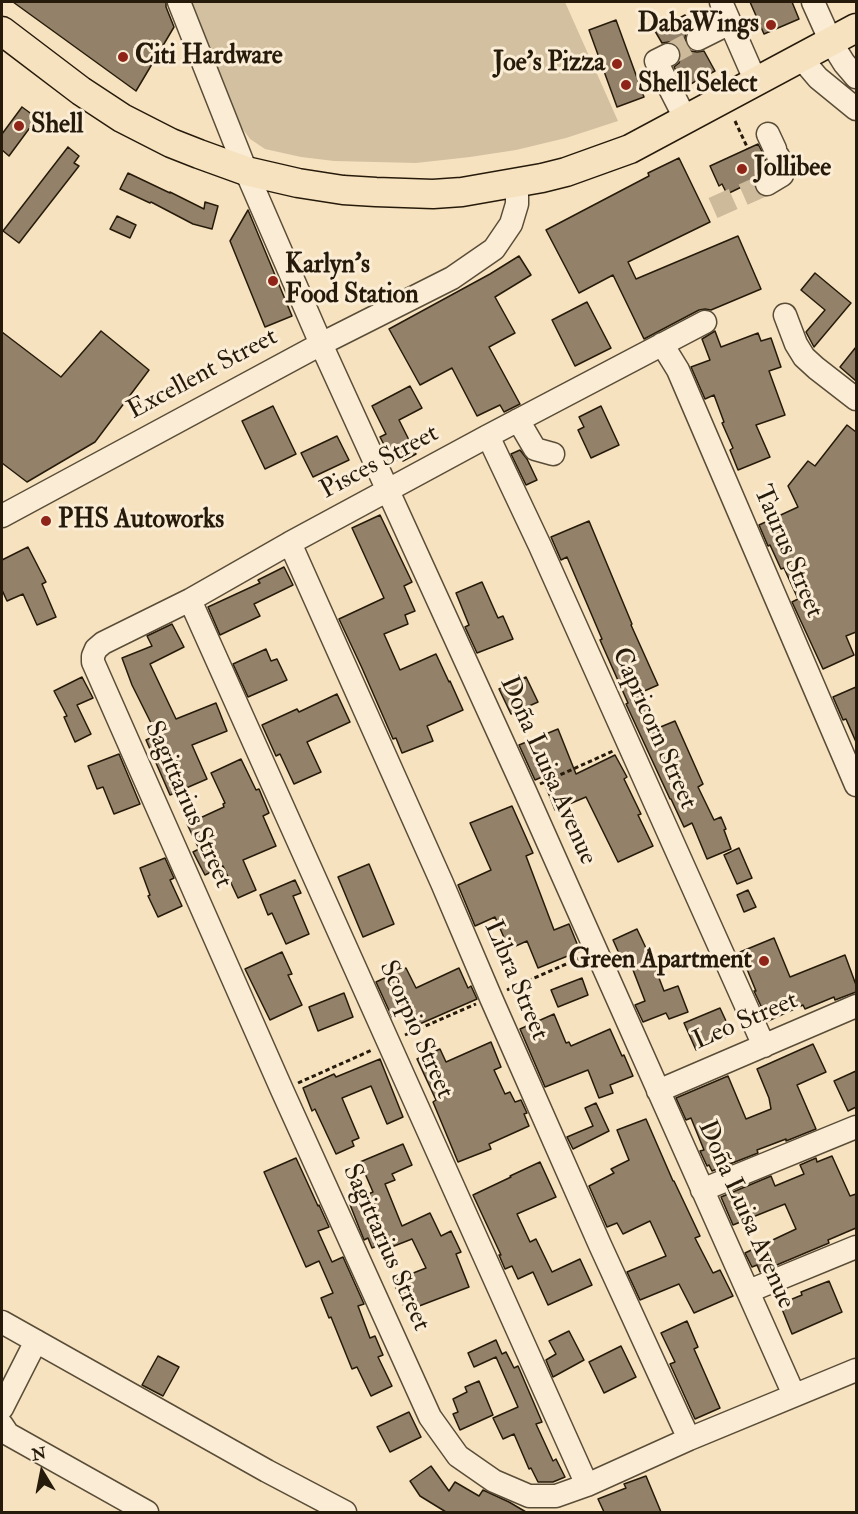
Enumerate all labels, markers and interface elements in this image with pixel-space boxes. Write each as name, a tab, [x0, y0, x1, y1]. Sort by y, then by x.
place label: DabaWings	[638, 9, 759, 41]
marker: DabaWings	[764, 18, 778, 32]
place label: Citi Hardware	[135, 41, 283, 73]
place label: Joe's Pizza	[493, 48, 605, 80]
marker: Citi Hardware	[116, 50, 130, 64]
marker: Joe's Pizza	[610, 57, 624, 71]
place label: Shell Select	[638, 69, 757, 101]
marker: Shell Select	[619, 78, 633, 92]
place label: Shell	[31, 110, 83, 142]
marker: Shell	[12, 119, 26, 133]
place label: Jollibee	[754, 153, 831, 185]
marker: Jollibee	[735, 162, 749, 176]
place label: Karlyn's Food Station	[285, 250, 419, 312]
marker: Karlyn's Food Station	[266, 274, 280, 288]
street label: Excellent Street	[123, 322, 283, 428]
street label: Pisces Street	[316, 419, 444, 507]
street label: Taurus Street	[745, 481, 829, 623]
place label: PHS Autoworks	[58, 505, 224, 537]
marker: PHS Autoworks	[39, 514, 53, 528]
street label: Capricorn Street	[604, 644, 702, 814]
street label: Doña Luisa Avenue	[492, 672, 602, 870]
street label: Sagittarius Street	[136, 717, 238, 893]
street label: Libra Street	[476, 917, 554, 1045]
place label: Green Apartment	[569, 945, 752, 977]
marker: Green Apartment	[757, 954, 771, 968]
street label: Scorpio Street	[371, 956, 459, 1104]
street label: Leo Street	[689, 986, 803, 1058]
street label: Doña Luisa Avenue	[690, 1116, 800, 1314]
street label: Sagittarius Street	[334, 1160, 436, 1336]
north arrow	[12, 1442, 72, 1502]
text: N	[30, 1443, 48, 1465]

